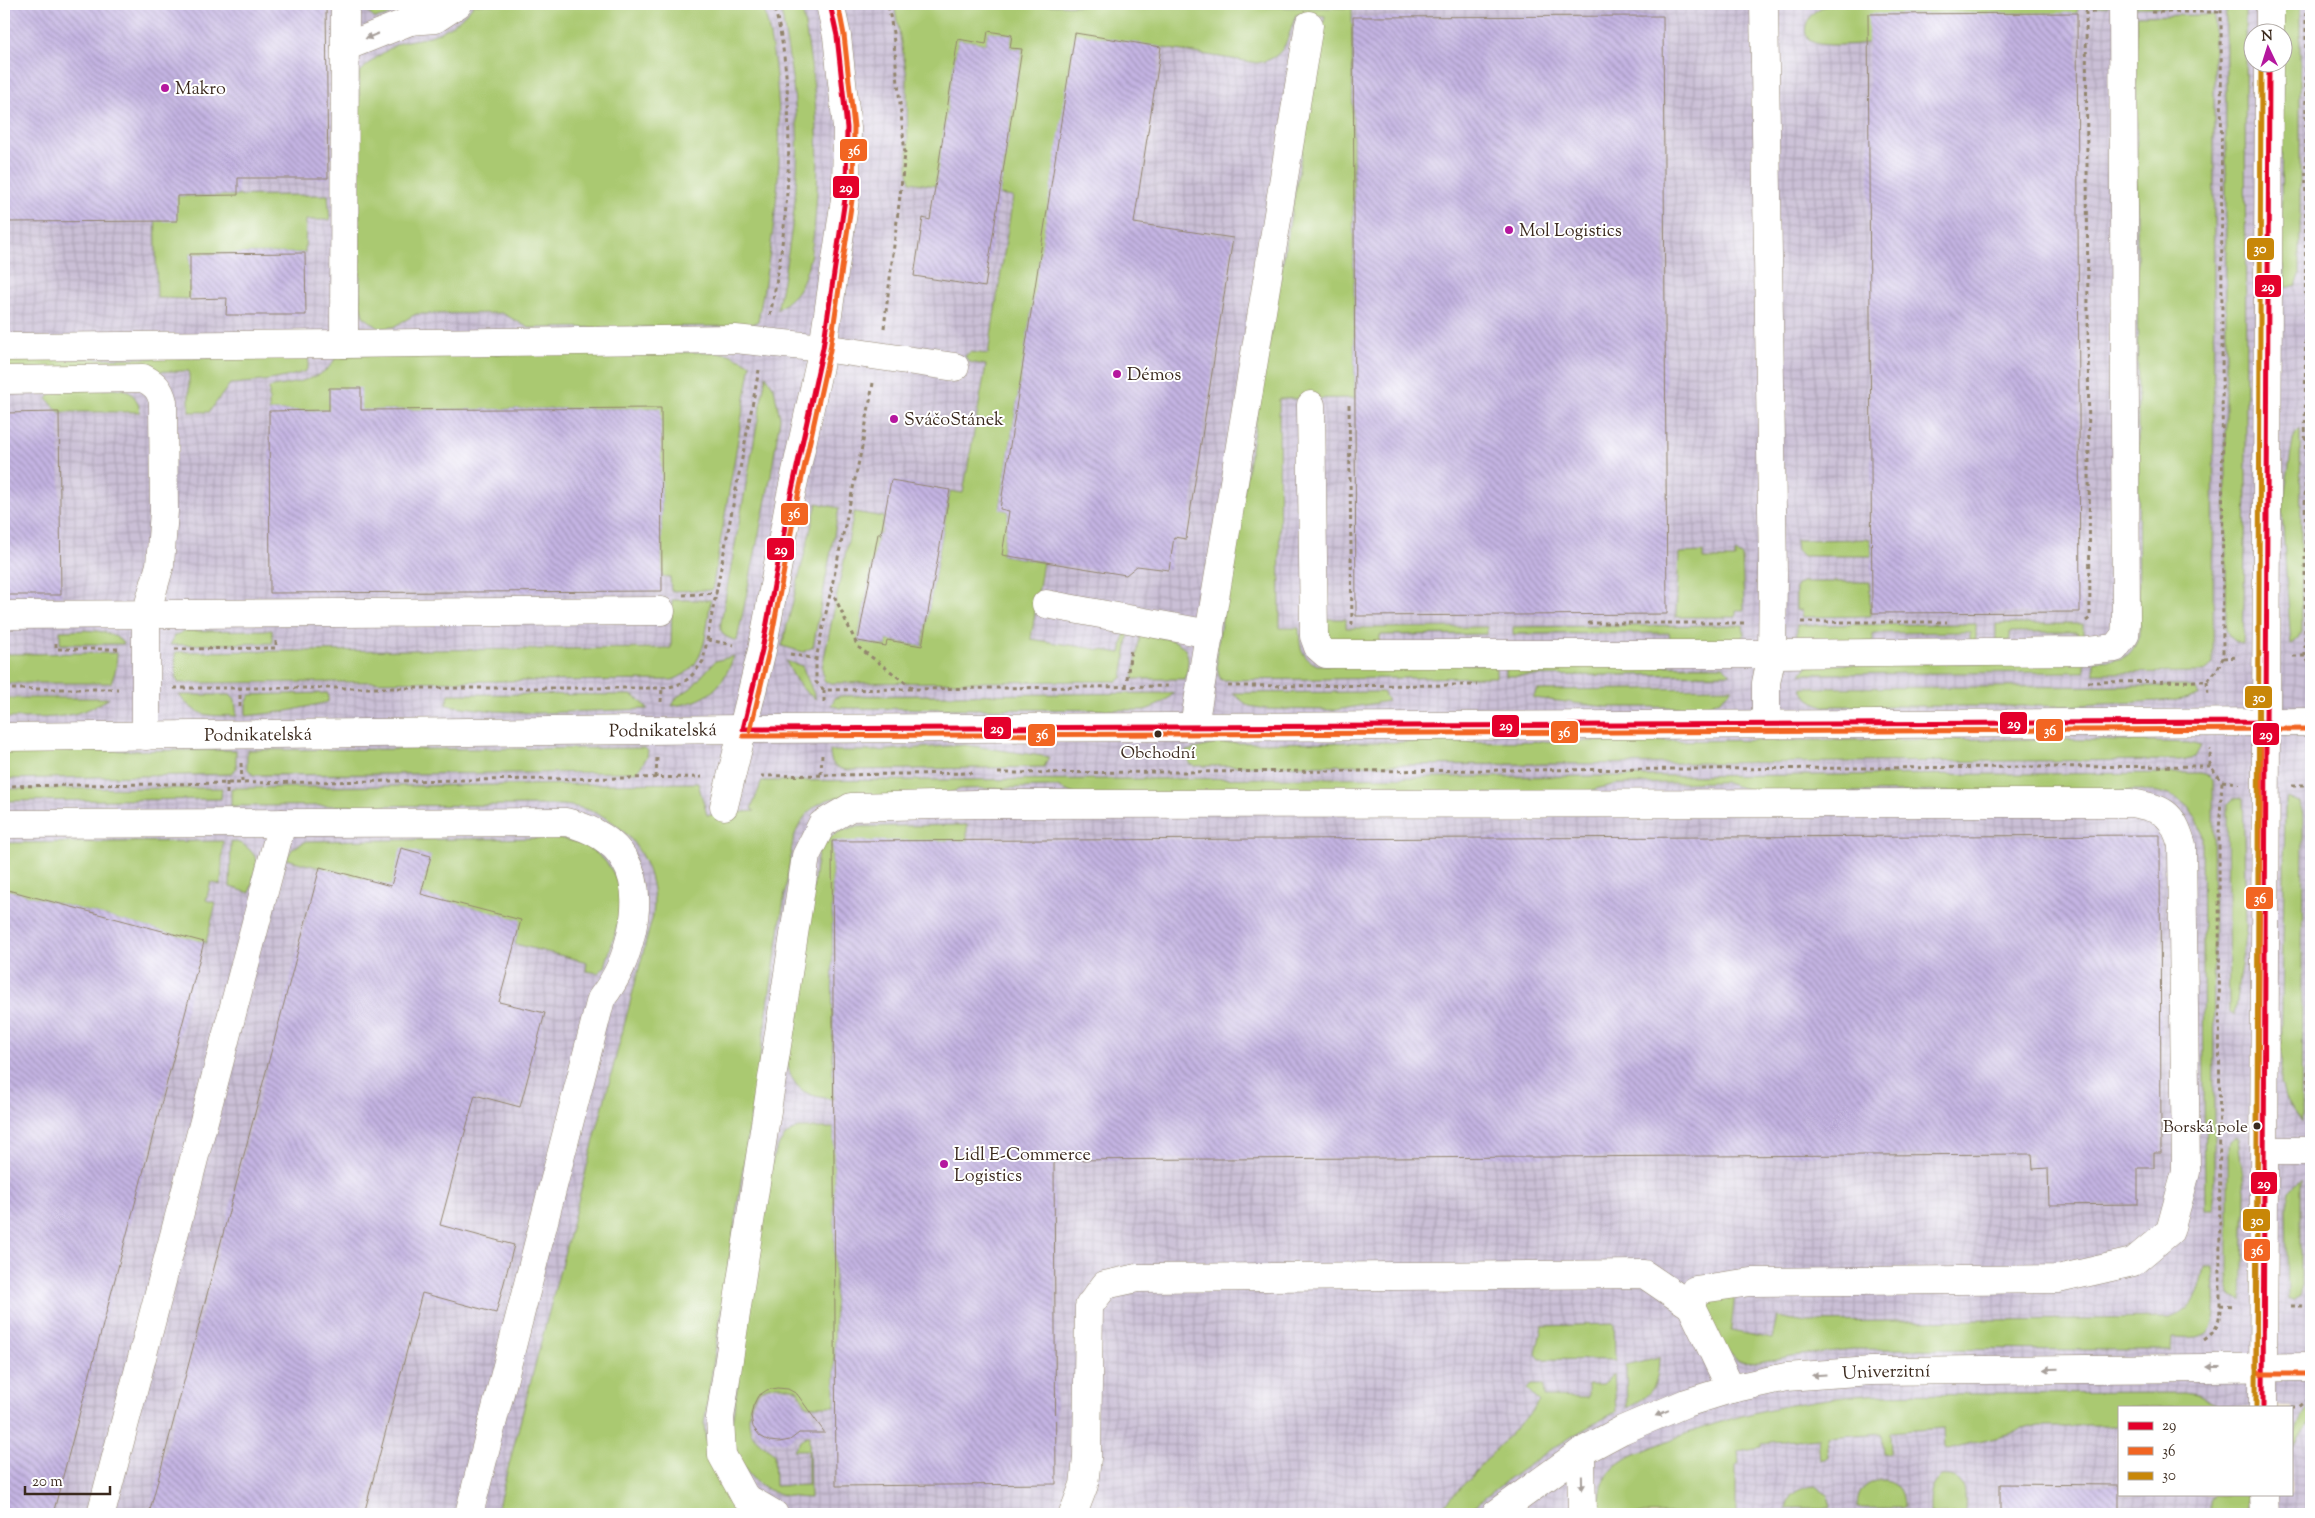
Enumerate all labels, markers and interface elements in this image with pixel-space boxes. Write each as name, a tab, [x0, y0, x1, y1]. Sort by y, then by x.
north arrow	[2242, 22, 2292, 72]
text: N	[2261, 27, 2274, 47]
one-way arrow	[365, 33, 380, 41]
place label: Makro	[175, 77, 226, 103]
marker: Makro	[159, 82, 171, 94]
line badge: 36	[839, 138, 868, 162]
text: 36	[848, 142, 860, 162]
line badge: 29	[832, 175, 860, 199]
text: 29	[839, 179, 853, 199]
place label: Mol Logistics	[1519, 219, 1622, 245]
marker: Mol Logistics	[1503, 224, 1515, 236]
line badge: 30	[2246, 237, 2275, 261]
text: 30	[2254, 240, 2267, 260]
line badge: 29	[2254, 274, 2282, 298]
text: 29	[2261, 278, 2275, 298]
place label: Démos	[1127, 363, 1181, 389]
marker: Démos	[1111, 368, 1123, 380]
place label: SváčoStánek	[904, 408, 1004, 434]
marker: SváčoStánek	[888, 413, 900, 425]
line badge: 36	[780, 502, 809, 526]
text: 36	[788, 505, 800, 525]
line badge: 29	[766, 537, 795, 561]
text: 29	[774, 541, 788, 561]
line badge: 30	[2244, 685, 2273, 709]
text: 30	[2253, 689, 2266, 709]
line badge: 29	[1999, 711, 2028, 735]
line badge: 29	[1491, 714, 1520, 738]
text: 29	[2007, 715, 2021, 735]
line badge: 29	[983, 716, 1012, 740]
text: 29	[1499, 717, 1513, 737]
street label: Podnikatelská	[609, 718, 717, 745]
line badge: 36	[2035, 718, 2064, 742]
text: 29	[990, 720, 1004, 740]
line badge: 36	[1550, 720, 1579, 744]
text: 36	[2044, 722, 2056, 742]
line badge: 29	[2252, 722, 2280, 746]
street label: Podnikatelská	[204, 723, 312, 750]
line badge: 36	[1027, 723, 1056, 747]
text: 36	[1558, 724, 1570, 744]
text: 36	[1036, 726, 1048, 746]
text: 29	[2259, 726, 2273, 746]
marker: Obchodní	[1153, 729, 1163, 739]
place label: Obchodní	[1121, 742, 1196, 766]
line badge: 36	[2245, 886, 2274, 910]
text: 36	[2254, 890, 2266, 910]
place label: Borská pole	[2163, 1116, 2248, 1140]
marker: Borská pole	[2252, 1121, 2262, 1131]
place label: Lidl E-Commerce Logistics	[954, 1143, 1091, 1190]
marker: Lidl E-Commerce Logistics	[938, 1158, 950, 1170]
line badge: 29	[2250, 1171, 2278, 1195]
text: 29	[2257, 1175, 2271, 1195]
line badge: 30	[2242, 1208, 2271, 1232]
text: 30	[2251, 1212, 2264, 1232]
line badge: 36	[2243, 1238, 2271, 1262]
text: 36	[2251, 1242, 2263, 1262]
street label: Univerzitní	[1841, 1359, 1930, 1388]
one-way arrow	[2206, 1364, 2222, 1372]
one-way arrow	[2043, 1365, 2059, 1373]
one-way arrow	[1811, 1371, 1827, 1379]
legend	[2118, 1406, 2292, 1496]
one-way arrow	[1655, 1410, 1669, 1418]
text: 29	[2162, 1416, 2176, 1437]
text: 36	[2162, 1442, 2175, 1463]
scale bar	[25, 1463, 110, 1495]
text: 30	[2162, 1466, 2176, 1487]
text: 20 m	[32, 1472, 63, 1493]
one-way arrow	[1578, 1476, 1586, 1492]

